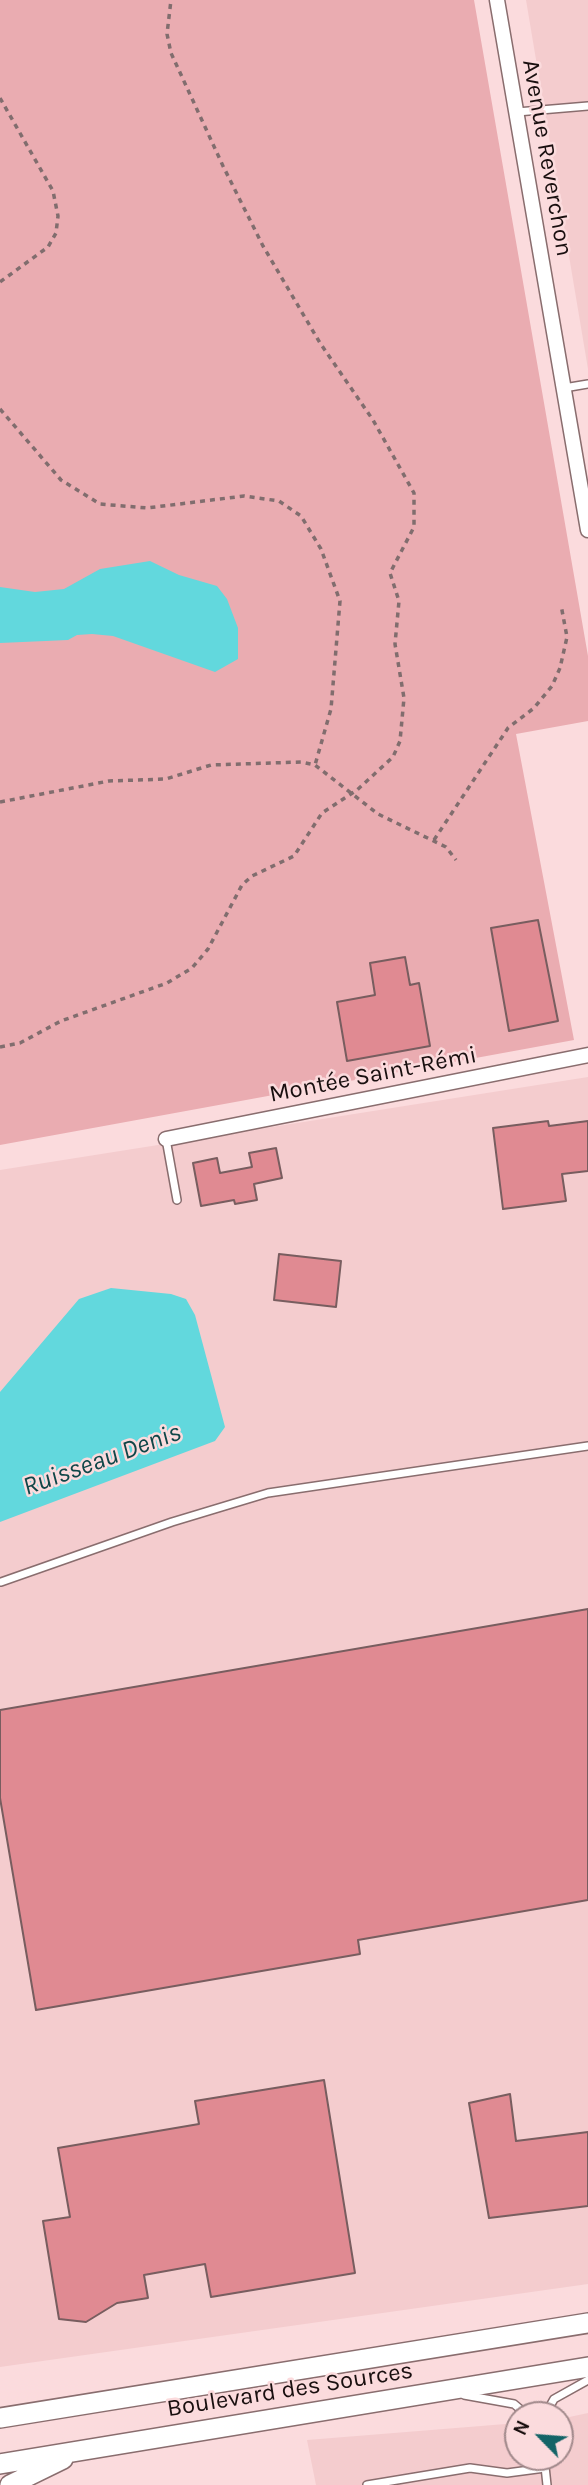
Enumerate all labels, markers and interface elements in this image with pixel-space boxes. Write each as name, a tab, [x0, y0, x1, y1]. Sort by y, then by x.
street label: Avenue Reverchon	[516, 57, 578, 259]
street label: Montée Saint-Rémi	[267, 1041, 479, 1109]
water label: Ruisseau Denis	[19, 1417, 185, 1503]
street label: Boulevard des Sources	[165, 2356, 415, 2424]
north arrow	[504, 2401, 574, 2471]
text: N	[509, 2417, 535, 2439]

